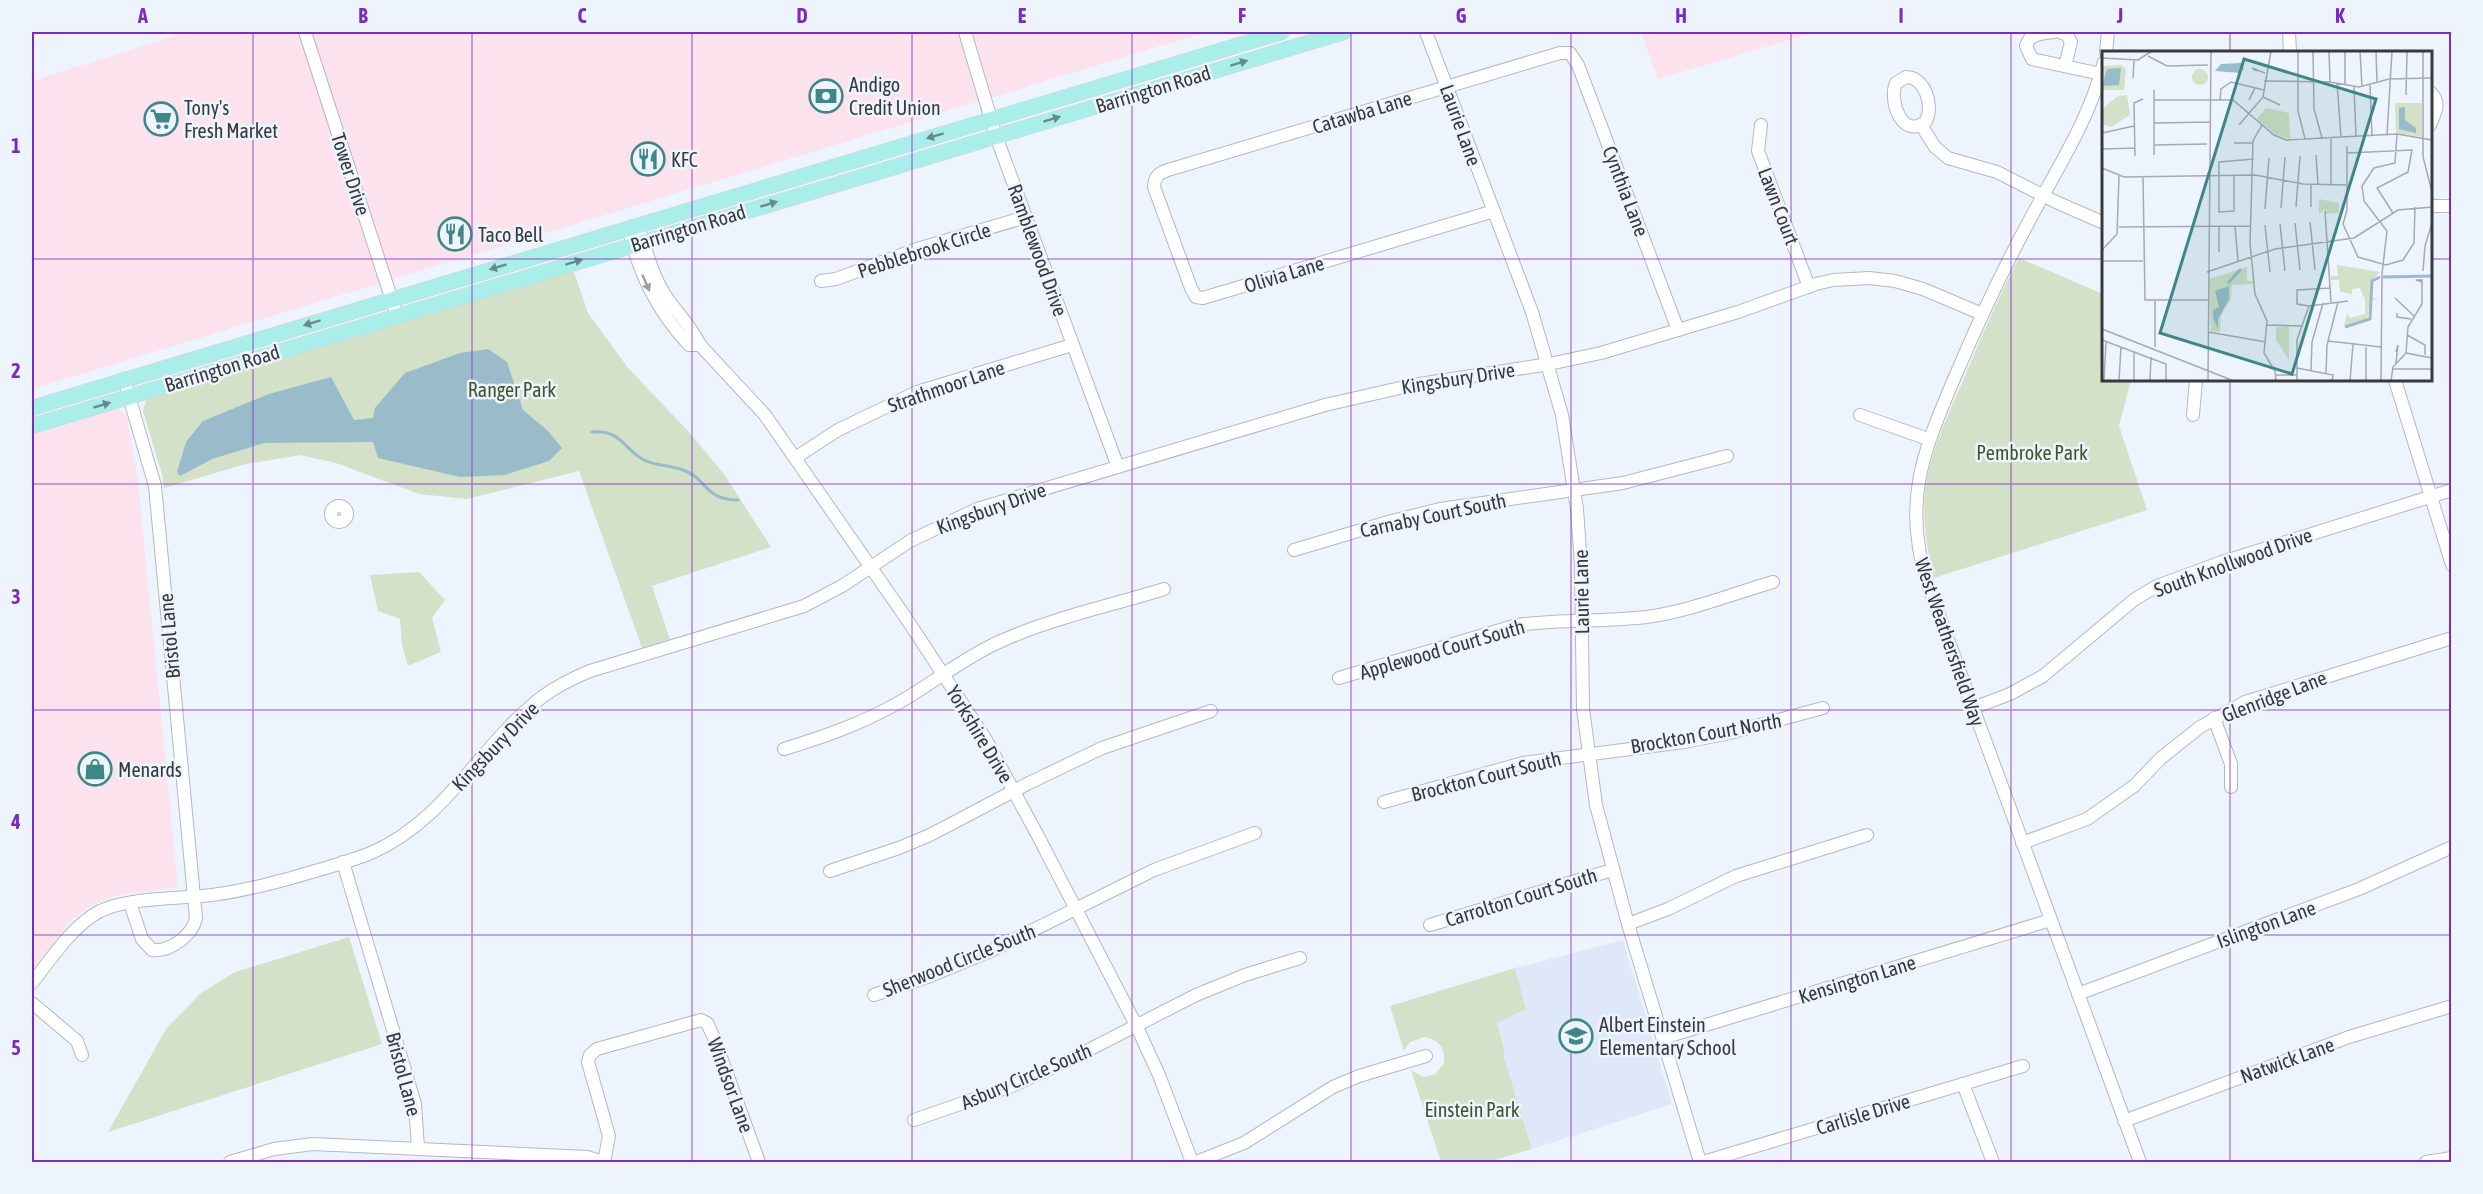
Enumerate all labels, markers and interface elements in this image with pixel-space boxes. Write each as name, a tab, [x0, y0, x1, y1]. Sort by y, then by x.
text: A	[137, 4, 148, 27]
text: B	[358, 4, 368, 27]
text: C	[578, 4, 587, 27]
text: D	[796, 4, 808, 27]
text: E	[1018, 4, 1027, 27]
text: F	[1238, 4, 1246, 27]
text: G	[1456, 4, 1467, 27]
text: H	[1675, 4, 1687, 27]
text: I	[1898, 4, 1904, 27]
text: J	[2116, 4, 2123, 27]
text: K	[2335, 4, 2345, 27]
inset map	[2102, 51, 2432, 381]
one-way arrow	[1230, 58, 1248, 67]
street label: Barrington Road	[1093, 61, 1213, 117]
place label: Andigo Credit Union	[849, 73, 941, 119]
bank icon: Andigo Credit Union	[808, 78, 844, 114]
street label: Laurie Lane	[1436, 81, 1486, 169]
street label: Catawba Lane	[1310, 86, 1414, 138]
place label: Tony's Fresh Market	[184, 96, 278, 142]
supermarket icon: Tony's Fresh Market	[143, 101, 179, 137]
one-way arrow	[1043, 114, 1061, 123]
street label: Tower Drive	[327, 130, 375, 218]
one-way arrow	[926, 132, 944, 141]
text: 1	[11, 134, 21, 157]
restaurant icon: KFC	[630, 141, 666, 177]
street label: Cynthia Lane	[1598, 143, 1654, 239]
place label: KFC	[671, 148, 698, 171]
street label: Lawn Court	[1754, 164, 1804, 248]
street label: Ramblewood Drive	[1003, 181, 1073, 319]
one-way arrow	[760, 199, 778, 208]
street label: Barrington Road	[628, 200, 748, 256]
restaurant icon: Taco Bell	[437, 216, 473, 252]
street label: Pebblebrook Circle	[855, 218, 993, 282]
place label: Taco Bell	[478, 223, 544, 246]
street label: Olivia Lane	[1241, 251, 1327, 297]
one-way arrow	[565, 257, 583, 266]
one-way arrow	[489, 263, 507, 272]
one-way arrow	[641, 275, 650, 292]
one-way arrow	[303, 319, 321, 328]
street label: Barrington Road	[162, 340, 282, 396]
street label: Strathmoor Lane	[885, 355, 1007, 417]
street label: Kingsbury Drive	[1400, 358, 1516, 398]
text: 2	[11, 359, 21, 382]
park label: Ranger Park	[468, 378, 556, 401]
one-way arrow	[93, 399, 111, 409]
park label: Pembroke Park	[1976, 441, 2088, 464]
street label: Kingsbury Drive	[933, 478, 1049, 538]
street label: Carnaby Court South	[1358, 488, 1508, 542]
street label: South Knollwood Drive	[2151, 523, 2315, 601]
street label: Laurie Lane	[1569, 549, 1593, 635]
street label: West Weathersfield Way	[1910, 555, 1990, 729]
text: 3	[11, 585, 21, 608]
street label: Bristol Lane	[154, 592, 184, 680]
street label: Applewood Court South	[1357, 614, 1527, 684]
street label: Glenridge Lane	[2218, 665, 2330, 727]
street label: Yorkshire Drive	[942, 681, 1018, 787]
street label: Kingsbury Drive	[447, 697, 543, 795]
street label: Brockton Court North	[1629, 708, 1783, 758]
street label: Brockton Court South	[1409, 746, 1563, 806]
shop icon: Menards	[77, 751, 113, 787]
place label: Menards	[118, 758, 182, 781]
text: 4	[10, 810, 21, 833]
street label: Carrolton Court South	[1442, 863, 1600, 931]
street label: Islington Lane	[2213, 895, 2319, 953]
street label: Sherwood Circle South	[879, 919, 1039, 1001]
street label: Kensington Lane	[1796, 950, 1918, 1008]
place label: Albert Einstein Elementary School	[1599, 1013, 1737, 1059]
school or university icon: Albert Einstein Elementary School	[1558, 1018, 1594, 1054]
street label: Bristol Lane	[382, 1030, 426, 1118]
street label: Natwick Lane	[2237, 1032, 2337, 1088]
street label: Windsor Lane	[703, 1034, 759, 1136]
text: 5	[11, 1036, 21, 1059]
street label: Asbury Circle South	[957, 1038, 1095, 1114]
street label: Carlisle Drive	[1813, 1089, 1913, 1139]
park label: Einstein Park	[1425, 1098, 1520, 1121]

